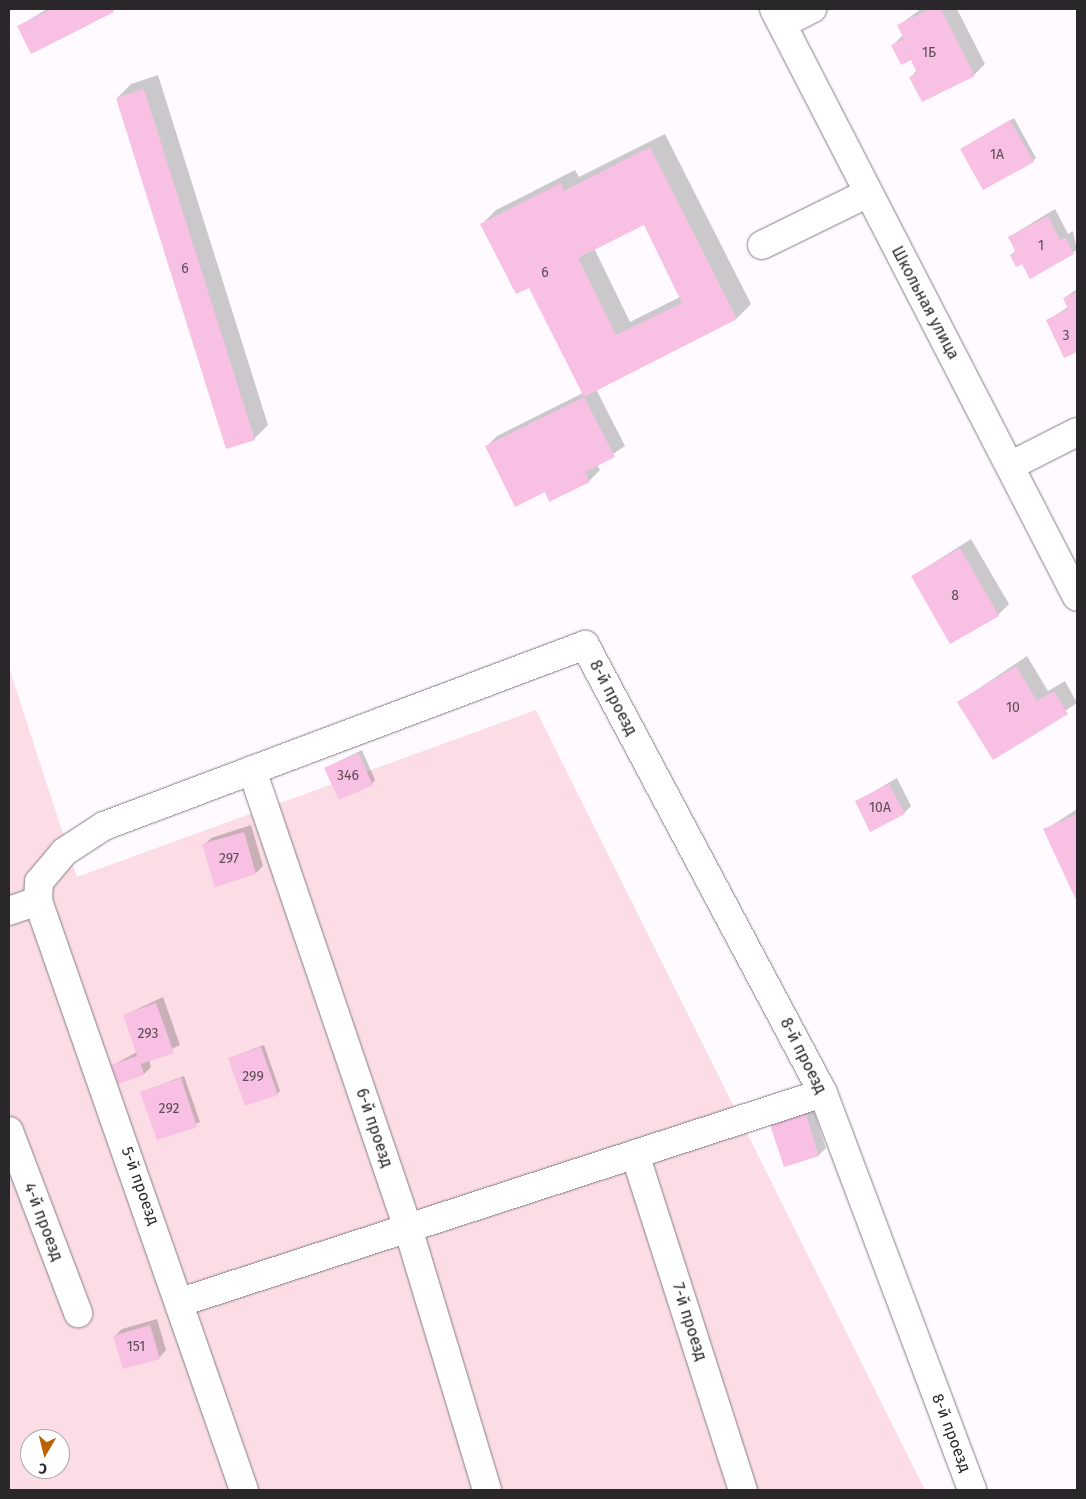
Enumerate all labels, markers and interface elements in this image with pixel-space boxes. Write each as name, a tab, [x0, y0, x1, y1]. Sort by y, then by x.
house number: 1Б	[922, 45, 936, 61]
house number: 1А	[990, 147, 1004, 163]
house number: 1	[1038, 238, 1044, 254]
street label: Школьная улица	[887, 243, 963, 363]
house number: 6	[181, 261, 189, 277]
house number: 6	[541, 265, 549, 281]
house number: 3	[1063, 328, 1069, 344]
house number: 8	[951, 588, 959, 604]
street label: 8-й проезд	[585, 657, 641, 739]
house number: 10	[1006, 700, 1020, 716]
house number: 346	[337, 768, 359, 784]
house number: 10А	[869, 800, 891, 816]
house number: 297	[219, 851, 239, 867]
street label: 8-й проезд	[776, 1015, 830, 1097]
house number: 293	[138, 1026, 158, 1042]
house number: 299	[242, 1069, 264, 1085]
street label: 6-й проезд	[352, 1086, 396, 1170]
house number: 292	[159, 1101, 179, 1117]
street label: 5-й проезд	[117, 1144, 163, 1228]
street label: 4-й проезд	[19, 1180, 67, 1264]
street label: 7-й проезд	[667, 1281, 711, 1363]
house number: 151	[127, 1339, 145, 1355]
street label: 8-й проезд	[927, 1391, 975, 1475]
north arrow	[20, 1429, 70, 1479]
text: С	[38, 1459, 48, 1477]

